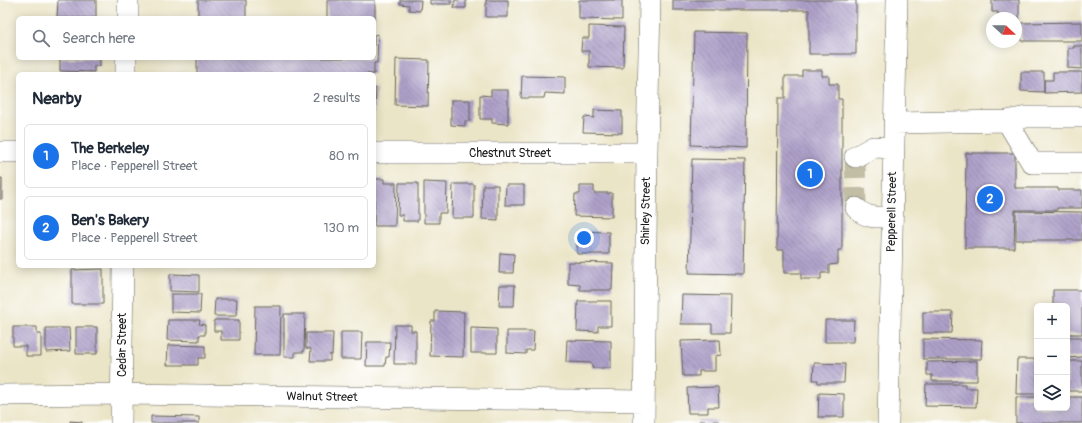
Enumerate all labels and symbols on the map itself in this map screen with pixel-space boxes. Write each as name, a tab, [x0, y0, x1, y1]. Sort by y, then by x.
north arrow	[986, 12, 1022, 48]
street label: Chestnut Street	[469, 146, 551, 161]
pin: 1	[797, 159, 823, 189]
street label: Pepperell Street	[884, 171, 900, 252]
street label: Shirley Street	[638, 177, 654, 245]
pin: 2	[977, 184, 1003, 214]
your location	[574, 228, 594, 248]
street label: Cedar Street	[115, 313, 130, 377]
street label: Walnut Street	[286, 389, 358, 405]

